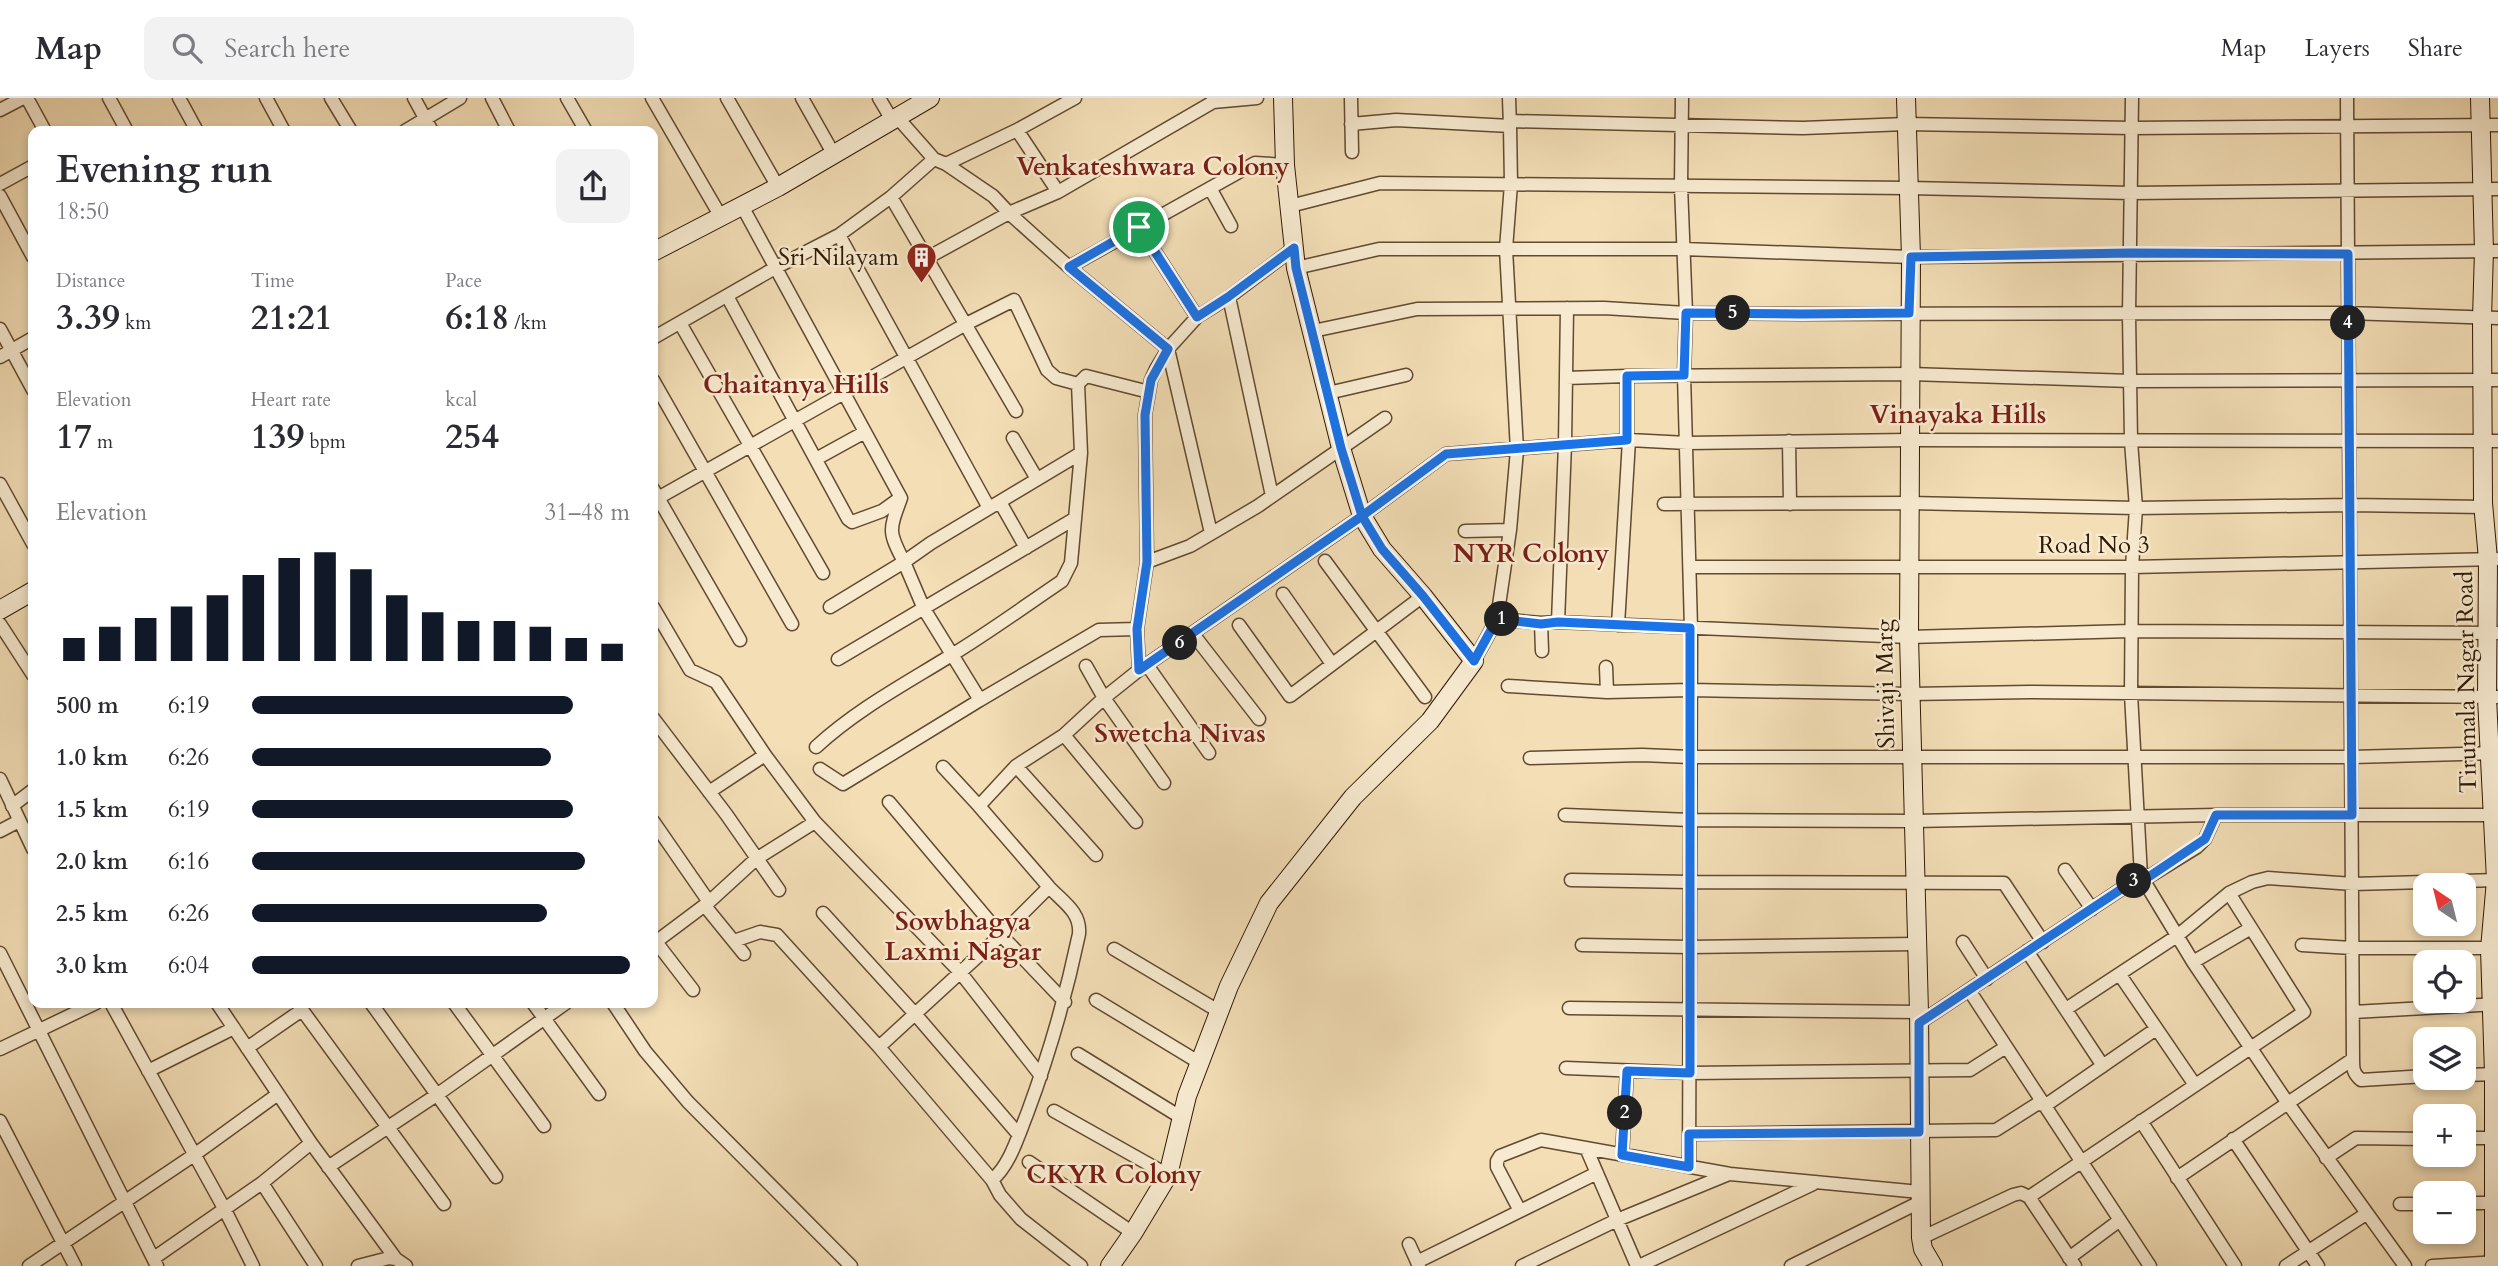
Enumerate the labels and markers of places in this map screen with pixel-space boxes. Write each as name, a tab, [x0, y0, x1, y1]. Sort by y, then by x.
pin	[1109, 197, 1169, 257]
building icon: Sri Nilayam	[905, 240, 939, 284]
place label: Sri Nilayam	[778, 241, 900, 274]
pin: 5	[1716, 296, 1750, 330]
pin: 4	[2330, 306, 2366, 341]
pin: 1	[1484, 602, 1520, 636]
pin: 6	[1162, 626, 1198, 660]
pin: 3	[2116, 864, 2152, 898]
pin: 2	[1608, 1096, 1642, 1130]

